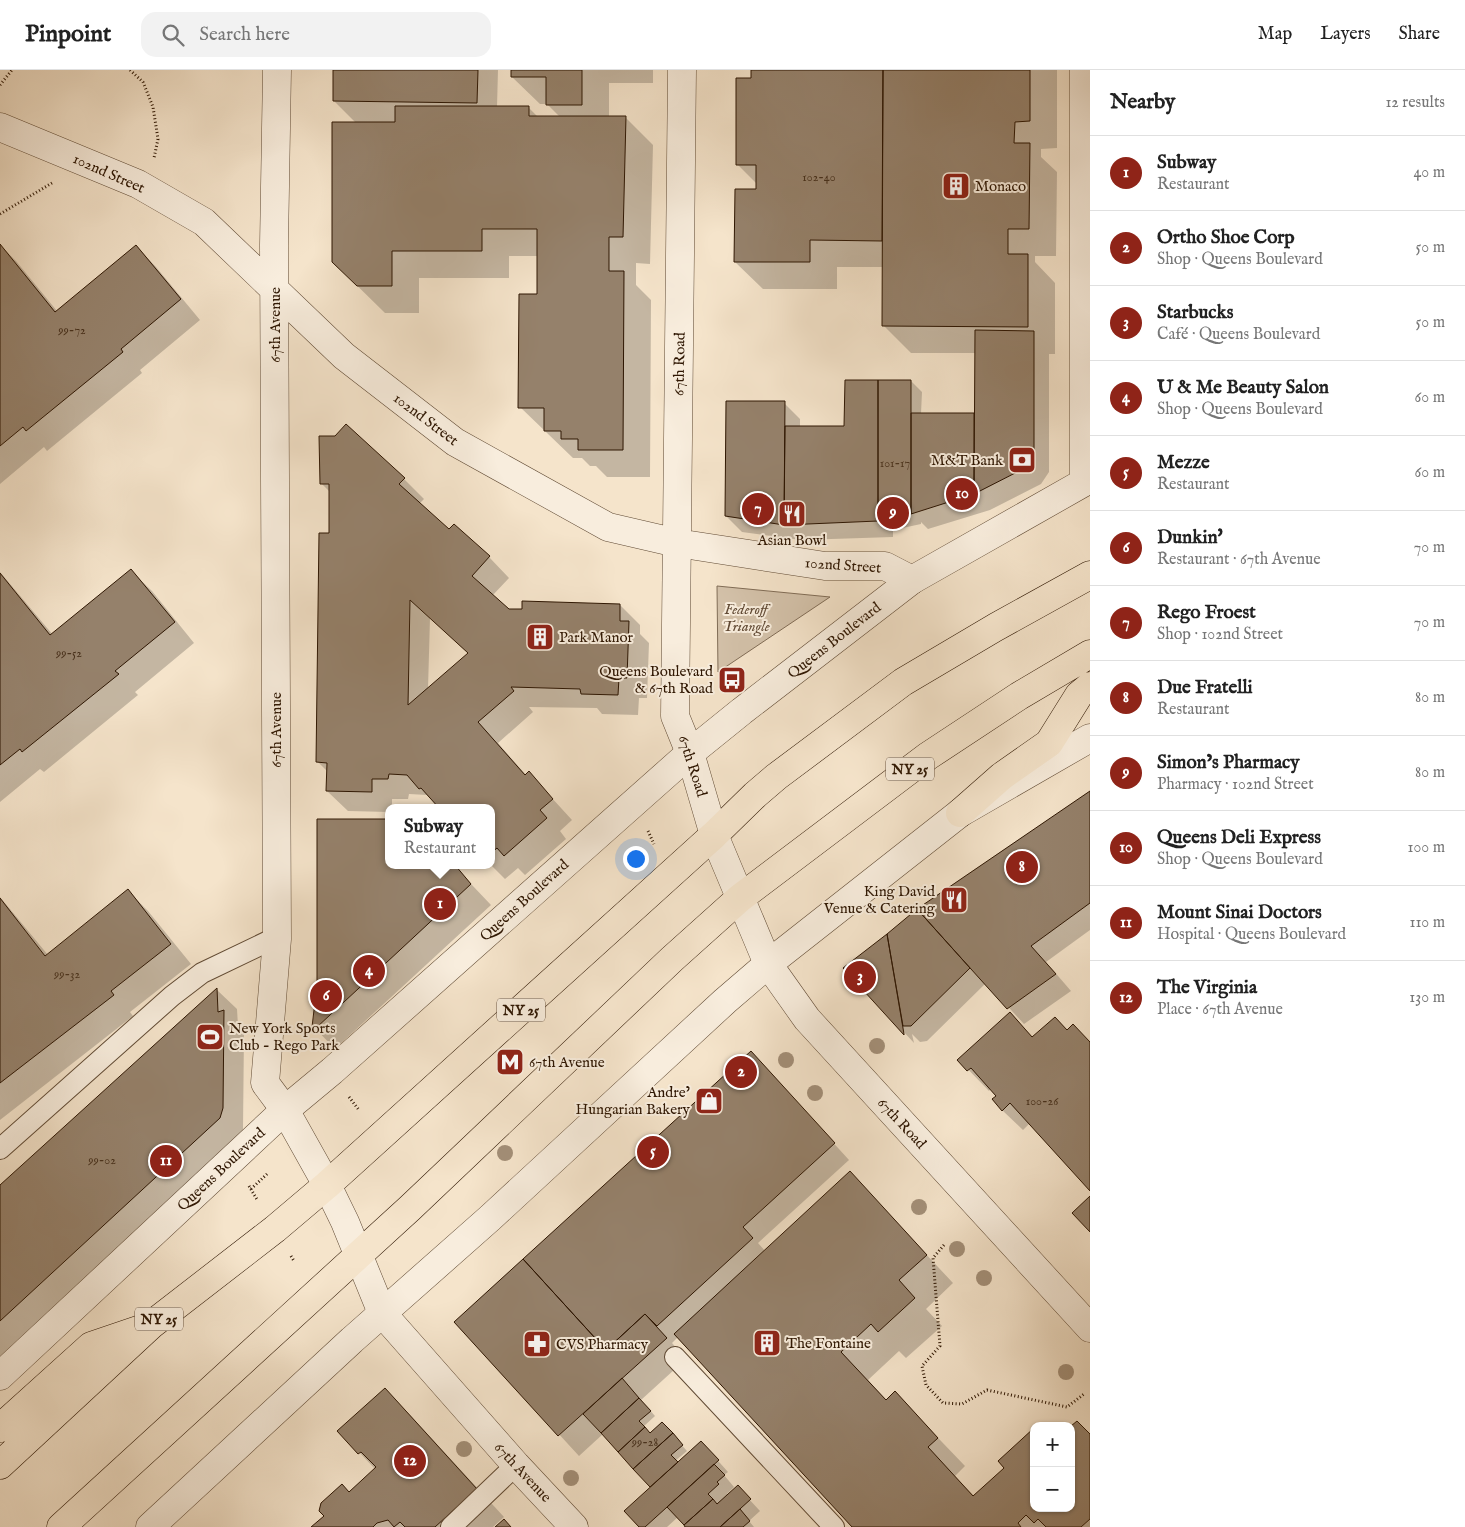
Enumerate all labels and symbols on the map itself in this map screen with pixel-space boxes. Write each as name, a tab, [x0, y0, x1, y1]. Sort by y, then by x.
street label: 102nd Street	[70, 149, 148, 198]
house number: 102-40	[802, 170, 836, 185]
building icon: Monaco	[941, 171, 971, 201]
place label: Monaco	[975, 177, 1026, 196]
street label: 67th Avenue	[266, 287, 285, 363]
house number: 99-72	[57, 323, 86, 338]
street label: 67th Road	[669, 331, 690, 396]
street label: 102nd Street	[389, 389, 462, 450]
bank icon: M&T Bank	[1007, 445, 1037, 475]
place label: M&T Bank	[931, 451, 1004, 470]
house number: 101-17	[880, 456, 910, 471]
pin: 10	[946, 475, 978, 513]
pin: 7	[742, 490, 774, 528]
pin: 9	[877, 494, 909, 532]
restaurant icon: Asian Bowl	[777, 499, 807, 529]
place label: Asian Bowl	[757, 531, 827, 550]
street label: 102nd Street	[804, 553, 882, 578]
street label: Queens Boulevard	[784, 597, 886, 683]
park label: Federoff Triangle	[722, 600, 771, 637]
building icon: Park Manor	[525, 622, 555, 652]
place label: Park Manor	[559, 628, 633, 647]
house number: 99-52	[55, 646, 82, 661]
place label: Queens Boulevard & 67th Road	[599, 662, 714, 698]
bus stop icon: Queens Boulevard & 67th Road	[717, 665, 747, 695]
street label: 67th Avenue	[267, 692, 286, 768]
street label: 67th Road	[674, 733, 712, 800]
road number: NY 25	[886, 758, 934, 781]
your location	[623, 846, 649, 872]
pin: 8	[1006, 848, 1038, 886]
street label: Queens Boulevard	[476, 855, 574, 945]
place label: King David Venue & Catering	[823, 882, 936, 918]
pin: 1	[424, 885, 456, 923]
restaurant icon: King David Venue & Catering	[939, 885, 969, 915]
pin: 4	[353, 952, 385, 990]
pin: 3	[844, 958, 876, 996]
house number: 99-32	[53, 967, 80, 982]
pin: 6	[310, 977, 342, 1015]
road number: NY 25	[497, 998, 545, 1022]
place label: New York Sports Club - Rego Park	[229, 1019, 340, 1055]
sports icon: New York Sports Club - Rego Park	[195, 1022, 225, 1052]
metro station icon: 67th Avenue	[495, 1047, 525, 1077]
place label: 67th Avenue	[529, 1053, 605, 1072]
pin: 2	[725, 1053, 757, 1091]
place label: Andre’ Hungarian Bakery	[576, 1083, 691, 1119]
shop icon: Andre’ Hungarian Bakery	[694, 1086, 724, 1116]
street label: 67th Road	[873, 1094, 931, 1154]
house number: 100-26	[1026, 1094, 1059, 1109]
street label: Queens Boulevard	[173, 1123, 270, 1215]
pin: 5	[637, 1133, 669, 1171]
pin: 11	[150, 1142, 182, 1180]
house number: 99-02	[87, 1153, 116, 1168]
road number: NY 25	[135, 1308, 183, 1330]
building icon: The Fontaine	[752, 1328, 782, 1358]
pharmacy icon: CVS Pharmacy	[522, 1329, 552, 1359]
place label: The Fontaine	[786, 1334, 871, 1353]
place label: CVS Pharmacy	[556, 1335, 649, 1354]
house number: 99-28	[631, 1435, 658, 1450]
street label: 67th Avenue	[490, 1438, 555, 1507]
pin: 12	[394, 1442, 426, 1480]

